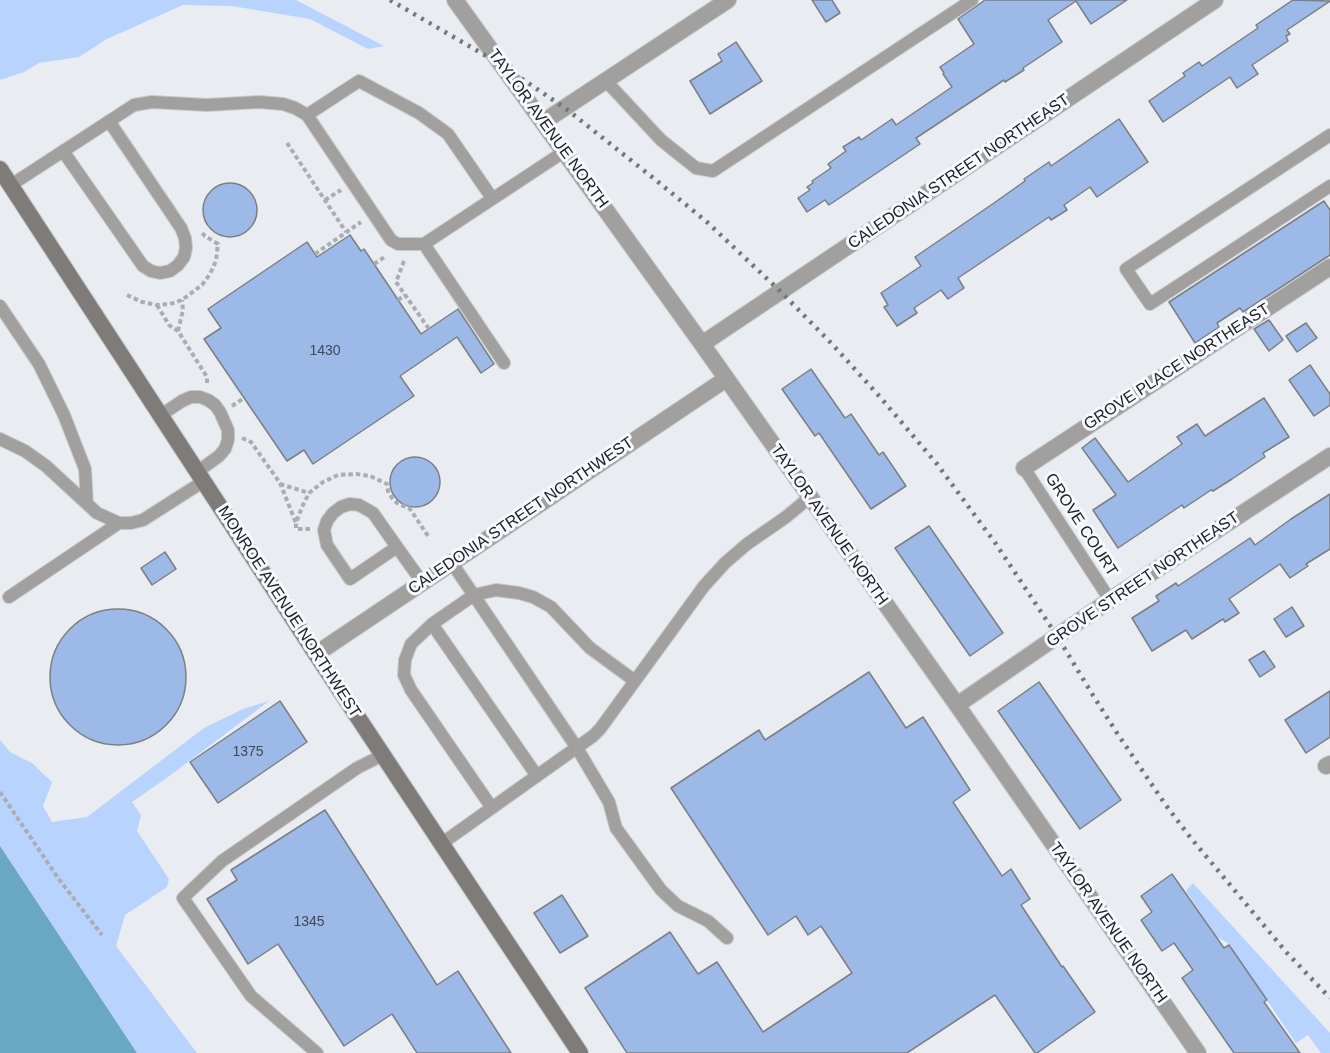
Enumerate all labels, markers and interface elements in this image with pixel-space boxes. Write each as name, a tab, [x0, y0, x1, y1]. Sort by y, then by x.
street label: TAYLOR AVENUE NORTH	[484, 46, 612, 212]
street label: CALEDONIA STREET NORTHEAST	[845, 91, 1073, 253]
street label: GROVE PLACE NORTHEAST	[1081, 300, 1273, 434]
house number: 1430	[309, 343, 341, 359]
street label: CALEDONIA STREET NORTHWEST	[405, 433, 637, 599]
street label: TAYLOR AVENUE NORTH	[766, 441, 892, 609]
street label: GROVE COURT	[1041, 470, 1121, 580]
street label: MONROE AVENUE NORTHWEST	[213, 503, 365, 721]
street label: GROVE STREET NORTHEAST	[1043, 508, 1243, 652]
house number: 1375	[232, 744, 264, 760]
street label: TAYLOR AVENUE NORTH	[1045, 839, 1171, 1007]
house number: 1345	[293, 914, 325, 930]

